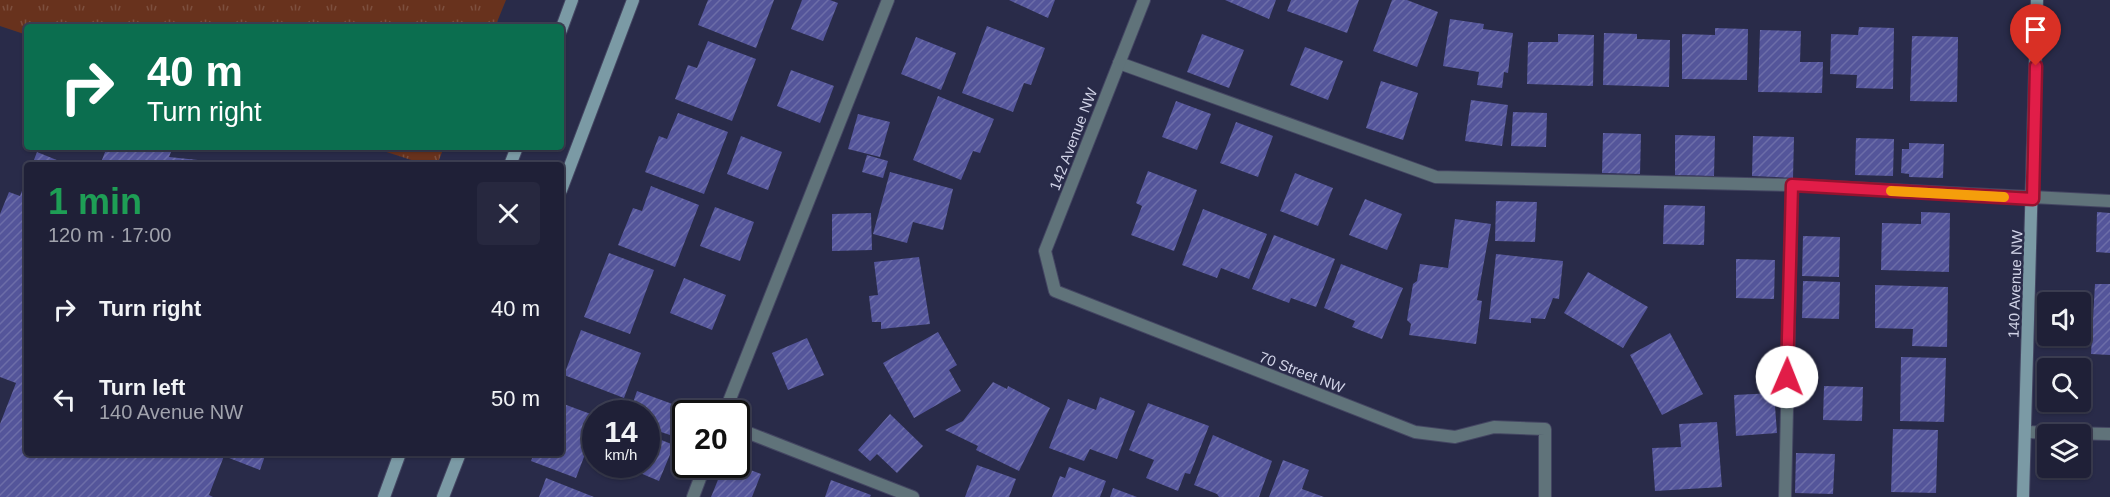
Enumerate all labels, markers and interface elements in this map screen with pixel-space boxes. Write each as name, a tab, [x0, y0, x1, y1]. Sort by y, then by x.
pin	[2010, 4, 2061, 66]
icon: arrive	[2019, 13, 2052, 46]
icon: right	[48, 48, 126, 126]
text: 40 m	[147, 48, 243, 95]
street label: 142 Avenue NW	[1046, 85, 1101, 193]
text: Turn right	[147, 97, 262, 127]
text: 1 min	[48, 181, 142, 222]
button: close	[477, 182, 540, 245]
text: 120 m · 17:00	[48, 224, 171, 246]
street label: 140 Avenue NW	[2005, 229, 2025, 338]
map controls	[2037, 292, 2091, 478]
button: sound	[2037, 292, 2091, 346]
icon: right	[48, 293, 81, 326]
text: Turn right	[99, 296, 201, 321]
text: 40 m	[491, 296, 540, 321]
position arrow	[1755, 345, 1819, 409]
street label: 70 Street NW	[1257, 348, 1348, 396]
button: search	[2037, 358, 2091, 412]
text: Turn left	[99, 375, 185, 400]
icon: left	[48, 383, 81, 416]
text: 50 m	[491, 386, 540, 411]
speed limit sign: 20	[672, 400, 750, 478]
text: 140 Avenue NW	[99, 401, 243, 423]
text: 14	[604, 415, 638, 448]
button: layers	[2037, 424, 2091, 478]
text: km/h	[605, 446, 637, 463]

